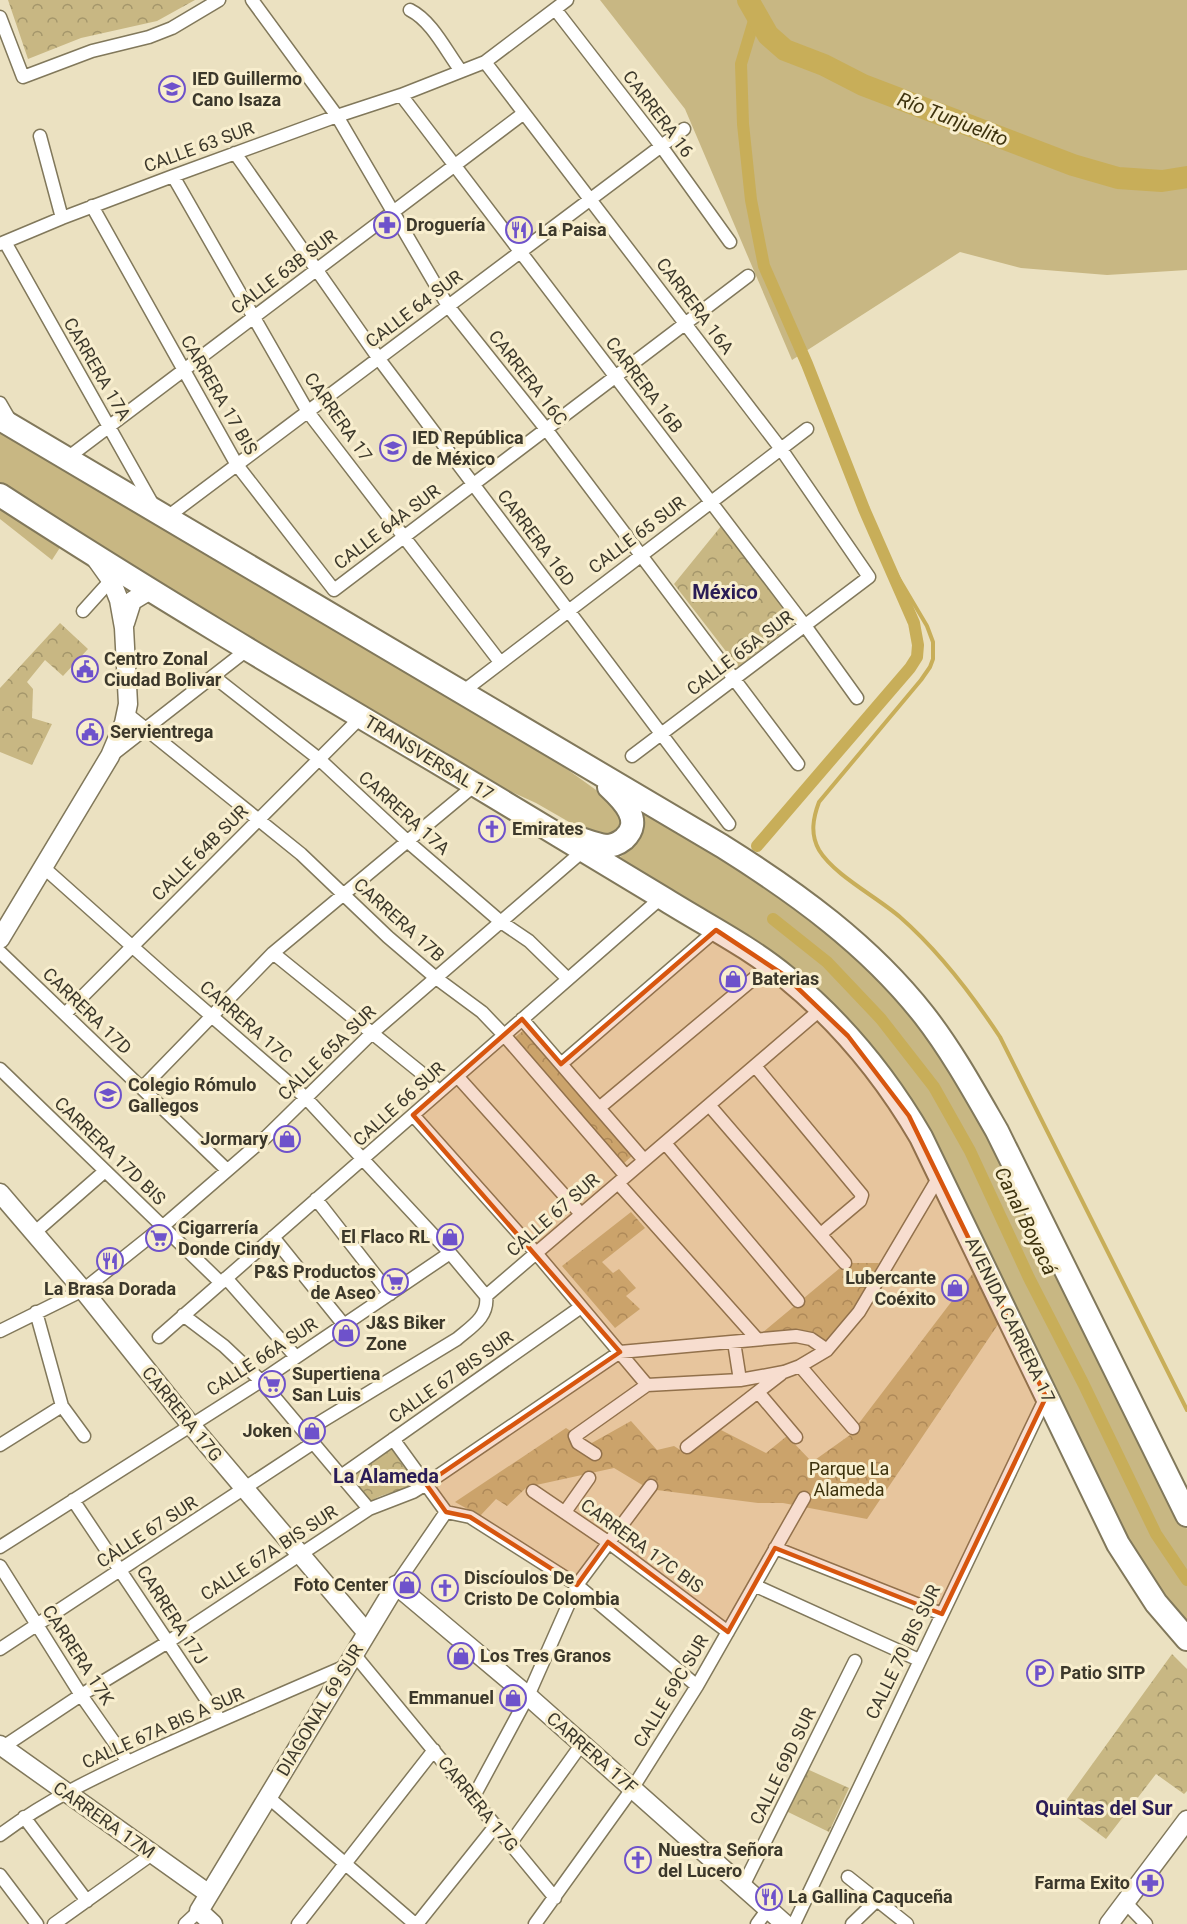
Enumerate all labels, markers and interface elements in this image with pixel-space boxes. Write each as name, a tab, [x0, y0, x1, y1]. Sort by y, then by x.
street label: CARRERA 16	[619, 66, 698, 161]
place label: IED Guillermo Cano Isaza	[192, 68, 302, 110]
school or university icon: IED Guillermo Cano Isaza	[157, 74, 187, 104]
water label: Río Tunjuelito	[894, 87, 1012, 151]
street label: CALLE 63 SUR	[141, 117, 257, 176]
pharmacy icon: Droguería	[372, 210, 402, 240]
place label: Droguería	[406, 214, 486, 235]
restaurant icon: La Paisa	[504, 215, 534, 245]
place label: La Paisa	[538, 219, 607, 240]
street label: CALLE 63B SUR	[227, 225, 341, 318]
street label: CARRERA 16A	[652, 253, 739, 358]
street label: CALLE 64 SUR	[361, 265, 466, 352]
street label: CARRERA 17A	[60, 314, 135, 424]
street label: CARRERA 16C	[485, 326, 572, 430]
street label: CARRERA 17 BIS	[177, 331, 262, 459]
street label: CARRERA 16B	[602, 333, 687, 437]
street label: CARRERA 17	[300, 368, 377, 465]
place label: IED República de México	[412, 427, 524, 469]
school or university icon: IED República de México	[378, 433, 408, 463]
street label: CALLE 64A SUR	[329, 480, 444, 573]
street label: CARRERA 16D	[493, 485, 579, 590]
street label: CALLE 65 SUR	[584, 491, 689, 578]
district label: México	[692, 580, 758, 604]
street label: CALLE 65A SUR	[682, 606, 797, 699]
place label: Centro Zonal Ciudad Bolivar	[104, 648, 222, 690]
public building icon: Centro Zonal Ciudad Bolivar	[70, 654, 100, 684]
street label: TRANSVERSAL 17	[361, 711, 498, 804]
public building icon: Servientrega	[75, 717, 105, 747]
place label: Servientrega	[110, 721, 214, 742]
street label: CARRERA 17A	[355, 766, 454, 859]
street label: CALLE 64B SUR	[147, 800, 252, 905]
church icon: Emirates	[477, 814, 507, 844]
place label: Emirates	[512, 818, 583, 839]
street label: CARRERA 17B	[350, 873, 449, 966]
street label: CARRERA 17D	[39, 963, 136, 1058]
shop icon: Baterias	[718, 964, 748, 994]
place label: Baterias	[752, 968, 819, 989]
street label: CARRERA 17C	[196, 976, 297, 1067]
street label: CALLE 65A SUR	[274, 1001, 380, 1104]
street label: CALLE 66 SUR	[349, 1057, 449, 1150]
place label: Colegio Rómulo Gallegos	[128, 1074, 256, 1116]
school or university icon: Colegio Rómulo Gallegos	[93, 1080, 123, 1110]
street label: CARRERA 17D BIS	[50, 1092, 171, 1209]
shop icon: Jormary	[272, 1124, 302, 1154]
place label: Jormary	[200, 1128, 269, 1149]
water label: Canal Boyacá	[989, 1163, 1063, 1279]
street label: CALLE 67 SUR	[502, 1169, 603, 1261]
place label: Cigarrería Donde Cindy	[178, 1217, 281, 1259]
shop icon: El Flaco RL	[435, 1222, 465, 1252]
supermarket icon: Cigarrería Donde Cindy	[144, 1223, 174, 1253]
place label: El Flaco RL	[341, 1226, 430, 1247]
street label: AVENIDA CARRERA 17	[961, 1234, 1060, 1406]
restaurant icon: La Brasa Dorada	[95, 1246, 125, 1276]
place label: P&S Productos de Aseo	[254, 1261, 376, 1303]
supermarket icon: P&S Productos de Aseo	[380, 1267, 410, 1297]
place label: Lubercante Coéxito	[845, 1267, 936, 1309]
shop icon: Lubercante Coéxito	[940, 1273, 970, 1303]
place label: La Brasa Dorada	[44, 1278, 176, 1299]
place label: J&S Biker Zone	[366, 1312, 446, 1354]
street label: CALLE 66A SUR	[203, 1313, 321, 1400]
shop icon: J&S Biker Zone	[331, 1318, 361, 1348]
street label: CALLE 67 BIS SUR	[385, 1326, 517, 1427]
street label: CARRERA 17G	[138, 1362, 227, 1465]
place label: Supertiena San Luis	[292, 1363, 381, 1405]
supermarket icon: Supertiena San Luis	[257, 1369, 287, 1399]
shop icon: Joken	[297, 1416, 327, 1446]
place label: Joken	[243, 1420, 292, 1441]
park label: Parque La Alameda	[809, 1458, 889, 1500]
district label: La Alameda	[333, 1464, 439, 1488]
street label: CALLE 67 SUR	[92, 1491, 201, 1572]
street label: CARRERA 17C BIS	[577, 1494, 708, 1597]
street label: CALLE 67A BIS SUR	[196, 1501, 341, 1605]
street label: CARRERA 17J	[133, 1561, 212, 1668]
place label: Discíoulos De Cristo De Colombia	[464, 1567, 620, 1609]
shop icon: Foto Center	[392, 1570, 422, 1600]
church icon: Discíoulos De Cristo De Colombia	[430, 1573, 460, 1603]
place label: Foto Center	[294, 1574, 388, 1595]
street label: CALLE 70 BIS SUR	[861, 1581, 944, 1722]
street label: CARRERA 17K	[38, 1601, 119, 1709]
street label: CALLE 69C SUR	[629, 1631, 712, 1751]
street label: DIAGONAL 69 SUR	[272, 1640, 367, 1780]
shop icon: Los Tres Granos	[446, 1641, 476, 1671]
place label: Los Tres Granos	[480, 1645, 611, 1666]
parking icon: Patio SITP	[1025, 1658, 1055, 1688]
place label: Patio SITP	[1060, 1662, 1145, 1683]
street label: CALLE 67A BIS A SUR	[79, 1682, 247, 1773]
shop icon: Emmanuel	[498, 1683, 528, 1713]
place label: Emmanuel	[408, 1687, 494, 1708]
street label: CALLE 69D SUR	[745, 1704, 820, 1828]
street label: CARRERA 17F	[543, 1708, 642, 1798]
street label: CARRERA 17G	[434, 1752, 523, 1855]
street label: CARRERA 17M	[49, 1777, 159, 1862]
district label: Quintas del Sur	[1035, 1796, 1173, 1820]
place label: Nuestra Señora del Lucero	[658, 1839, 784, 1881]
church icon: Nuestra Señora del Lucero	[623, 1845, 653, 1875]
pharmacy icon: Farma Exito	[1135, 1868, 1165, 1898]
place label: Farma Exito	[1034, 1872, 1130, 1893]
restaurant icon: La Gallina Caquceña	[754, 1882, 784, 1912]
place label: La Gallina Caquceña	[788, 1886, 953, 1907]

